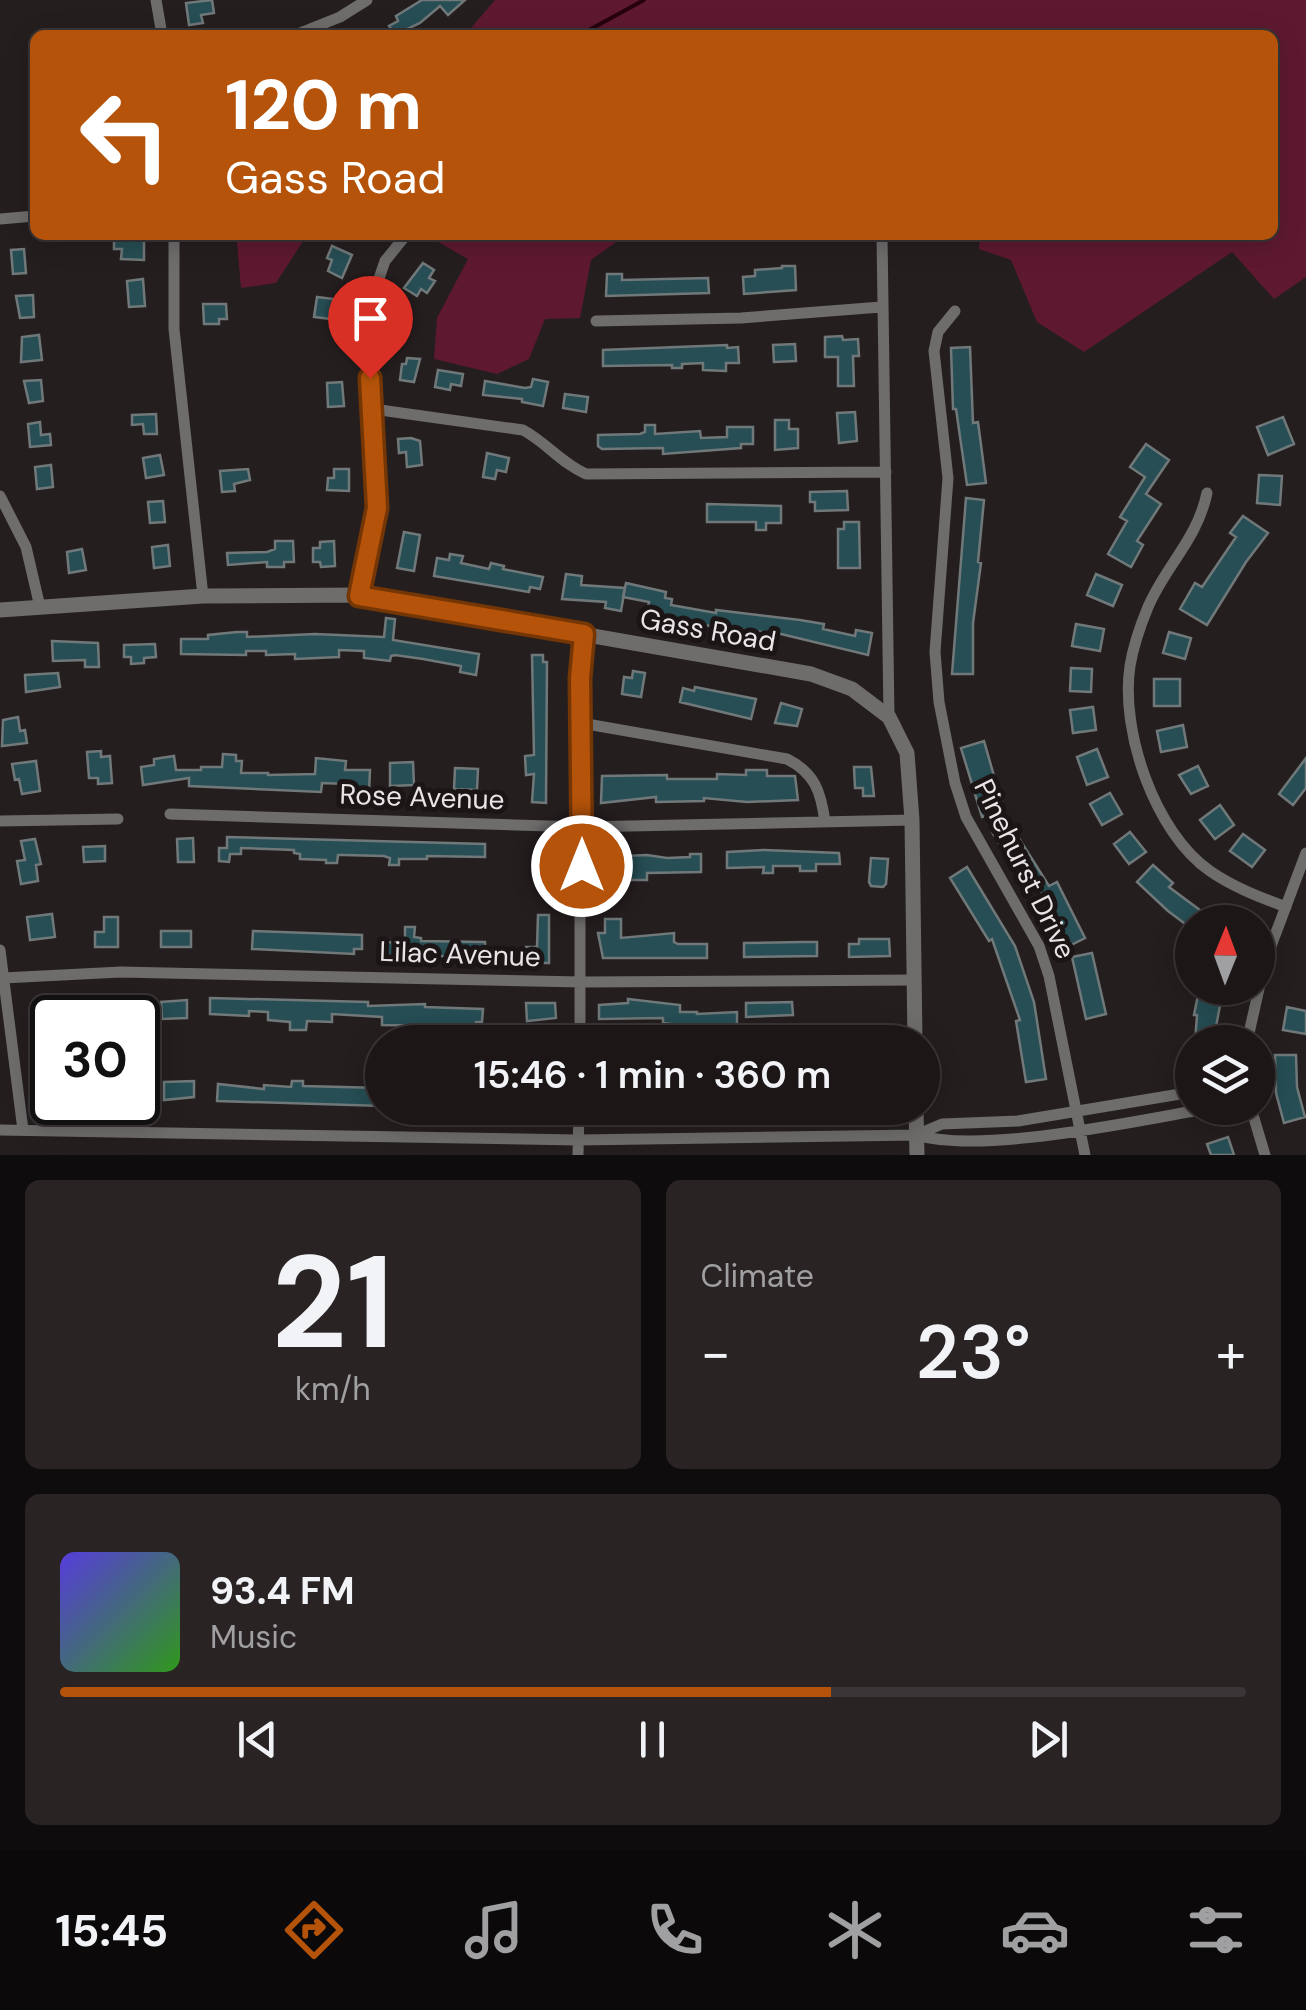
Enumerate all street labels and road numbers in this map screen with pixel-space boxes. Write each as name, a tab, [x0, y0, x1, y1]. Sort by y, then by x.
street label: Gass Road	[637, 600, 779, 660]
street label: Pinehurst Drive	[965, 773, 1085, 965]
street label: Rose Avenue	[339, 776, 505, 818]
street label: Lilac Avenue	[379, 933, 541, 975]

